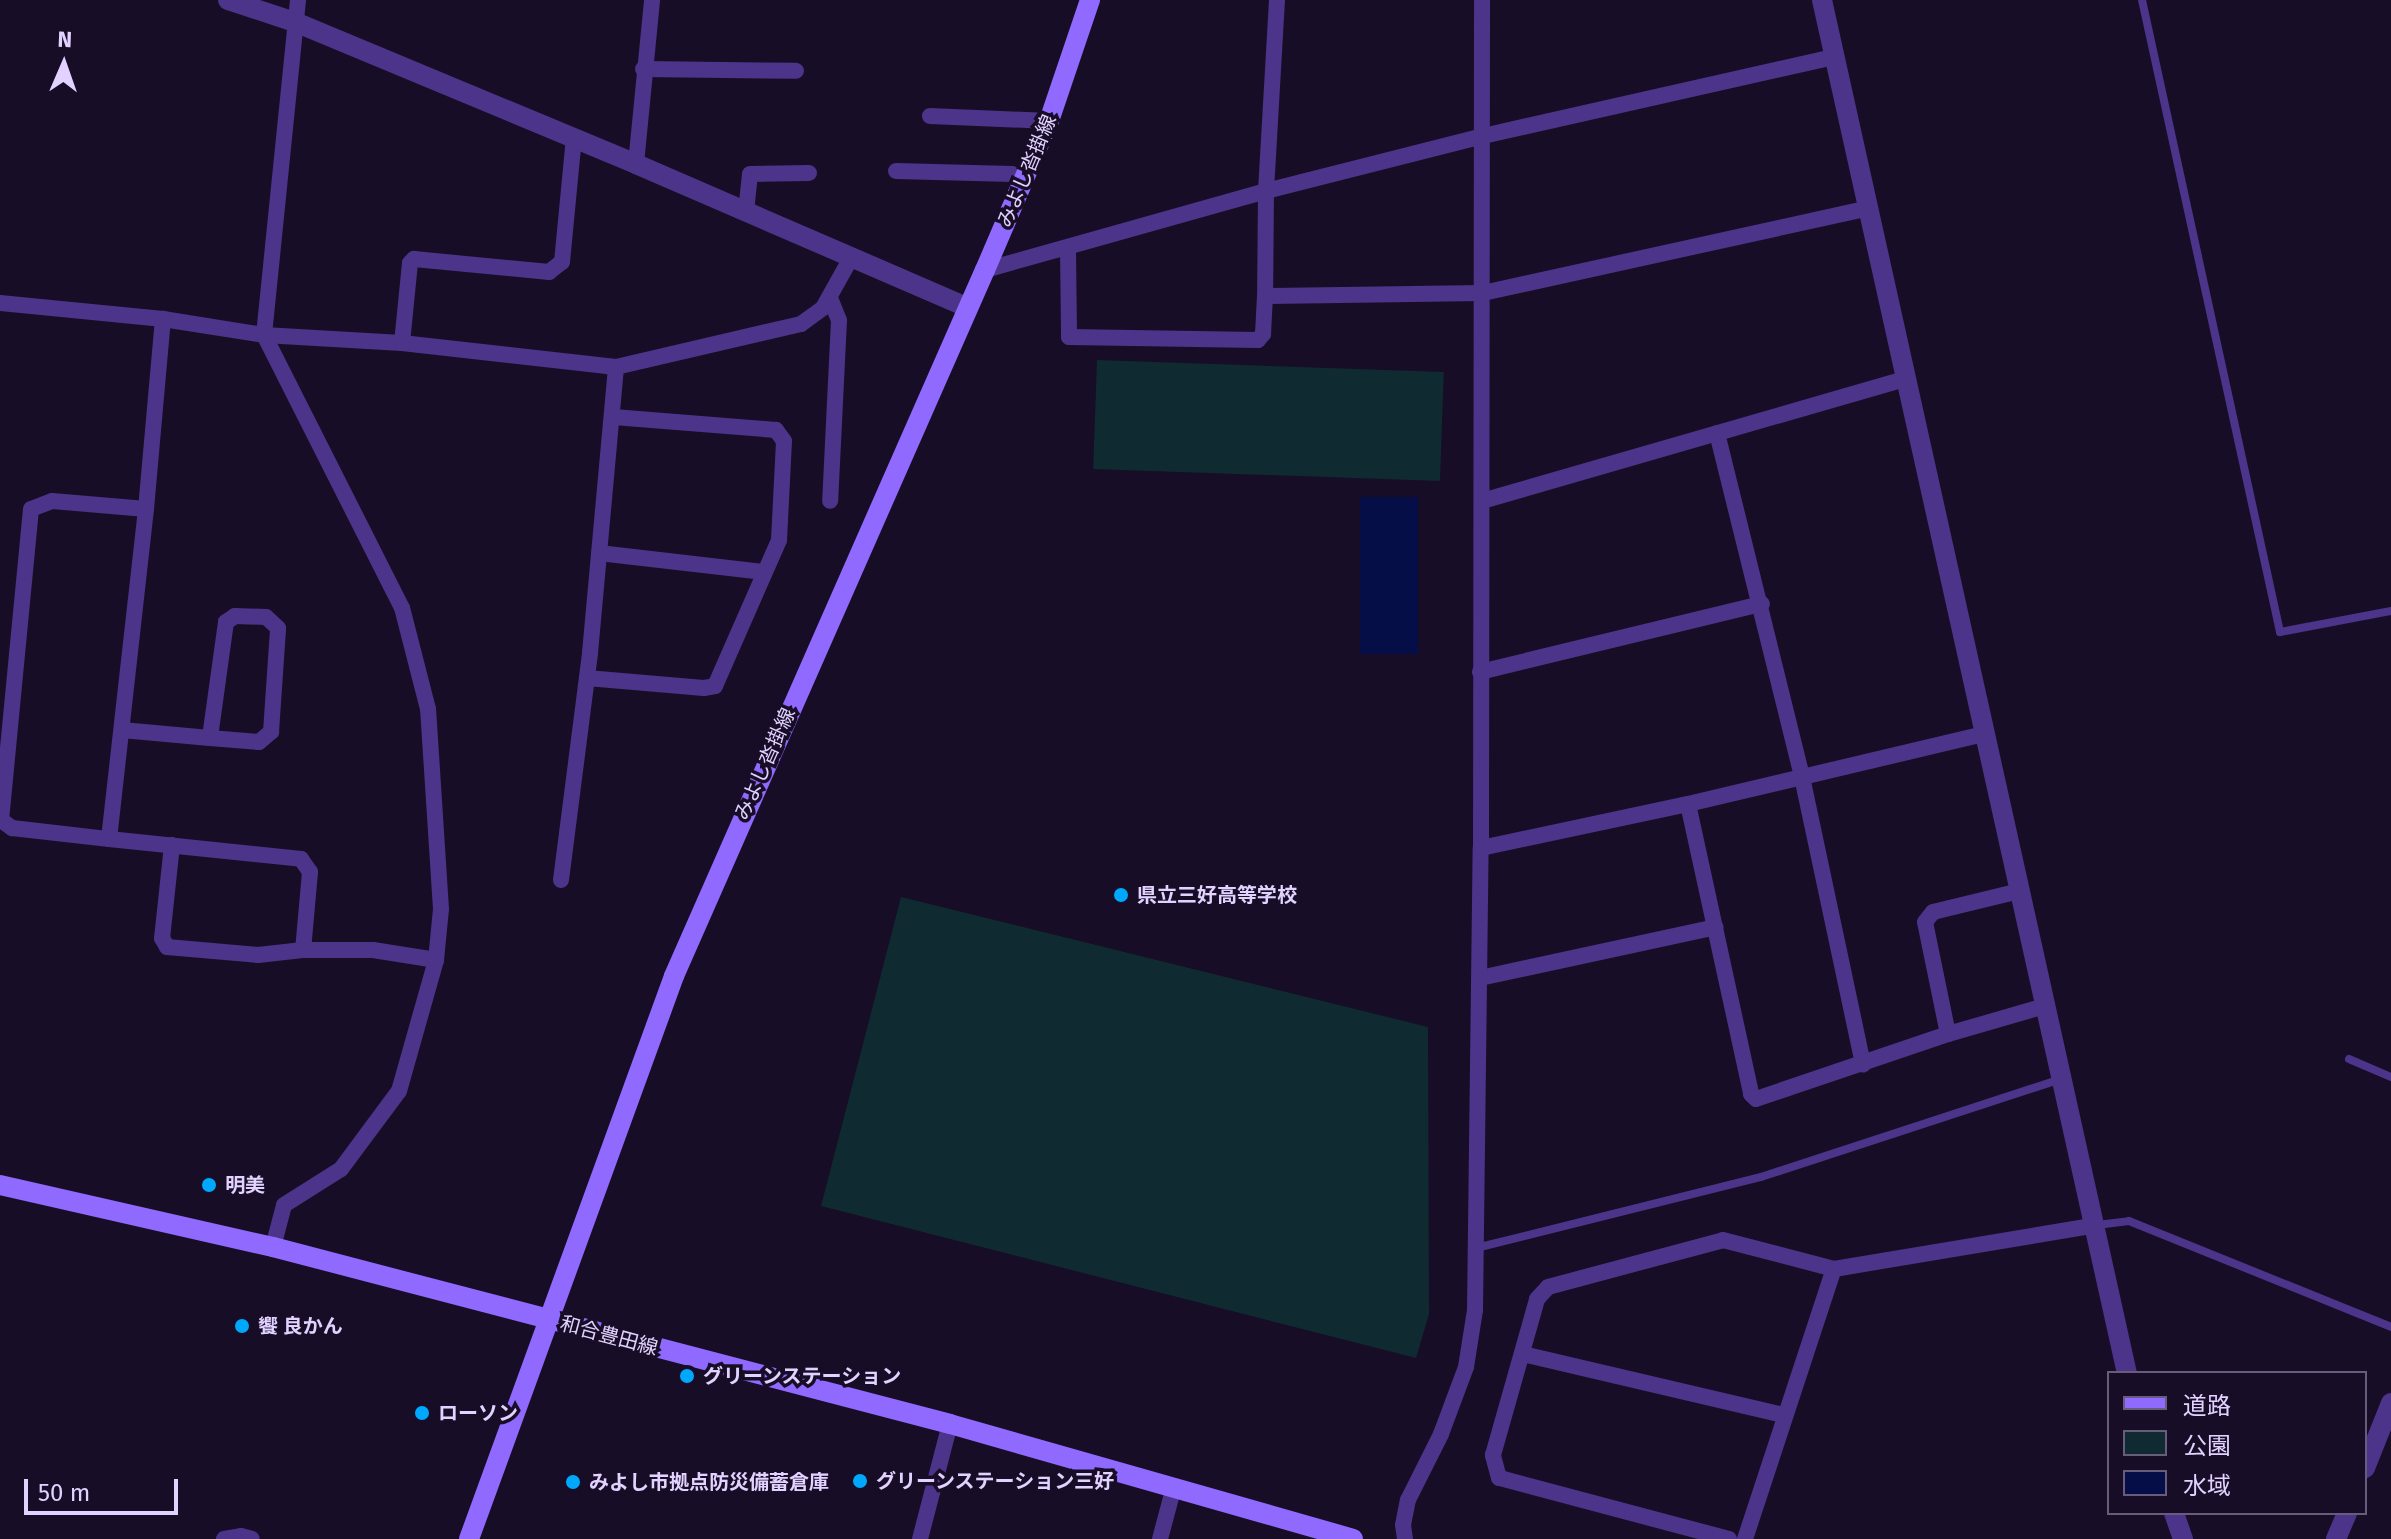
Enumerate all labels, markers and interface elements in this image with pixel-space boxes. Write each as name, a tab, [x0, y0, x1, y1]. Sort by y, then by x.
north arrow	[24, 24, 104, 104]
text: N	[57, 26, 73, 53]
street label: みよし沓掛線	[993, 111, 1061, 231]
street label: みよし沓掛線	[730, 704, 800, 824]
place label: 県立三好高等学校	[1137, 883, 1297, 907]
marker: 県立三好高等学校	[1112, 886, 1130, 904]
place label: 明美	[225, 1173, 265, 1197]
marker: 明美	[200, 1176, 218, 1194]
street label: 和合豊田線	[558, 1311, 660, 1361]
place label: 饗 良かん	[258, 1314, 343, 1338]
marker: 饗 良かん	[233, 1317, 251, 1335]
place label: グリーンステーション	[703, 1364, 903, 1388]
marker: グリーンステーション	[678, 1367, 696, 1385]
legend	[2107, 1371, 2367, 1515]
text: 道路	[2183, 1392, 2231, 1420]
place label: ローソン	[438, 1401, 518, 1425]
marker: ローソン	[413, 1404, 431, 1422]
text: 公園	[2183, 1432, 2231, 1460]
scale bar	[28, 1463, 182, 1513]
place label: グリーンステーション三好	[876, 1469, 1116, 1493]
place label: みよし市拠点防災備蓄倉庫	[589, 1470, 829, 1494]
marker: グリーンステーション三好	[851, 1472, 869, 1490]
text: 水域	[2183, 1472, 2231, 1500]
marker: みよし市拠点防災備蓄倉庫	[564, 1473, 582, 1491]
text: 50 m	[38, 1479, 90, 1507]

